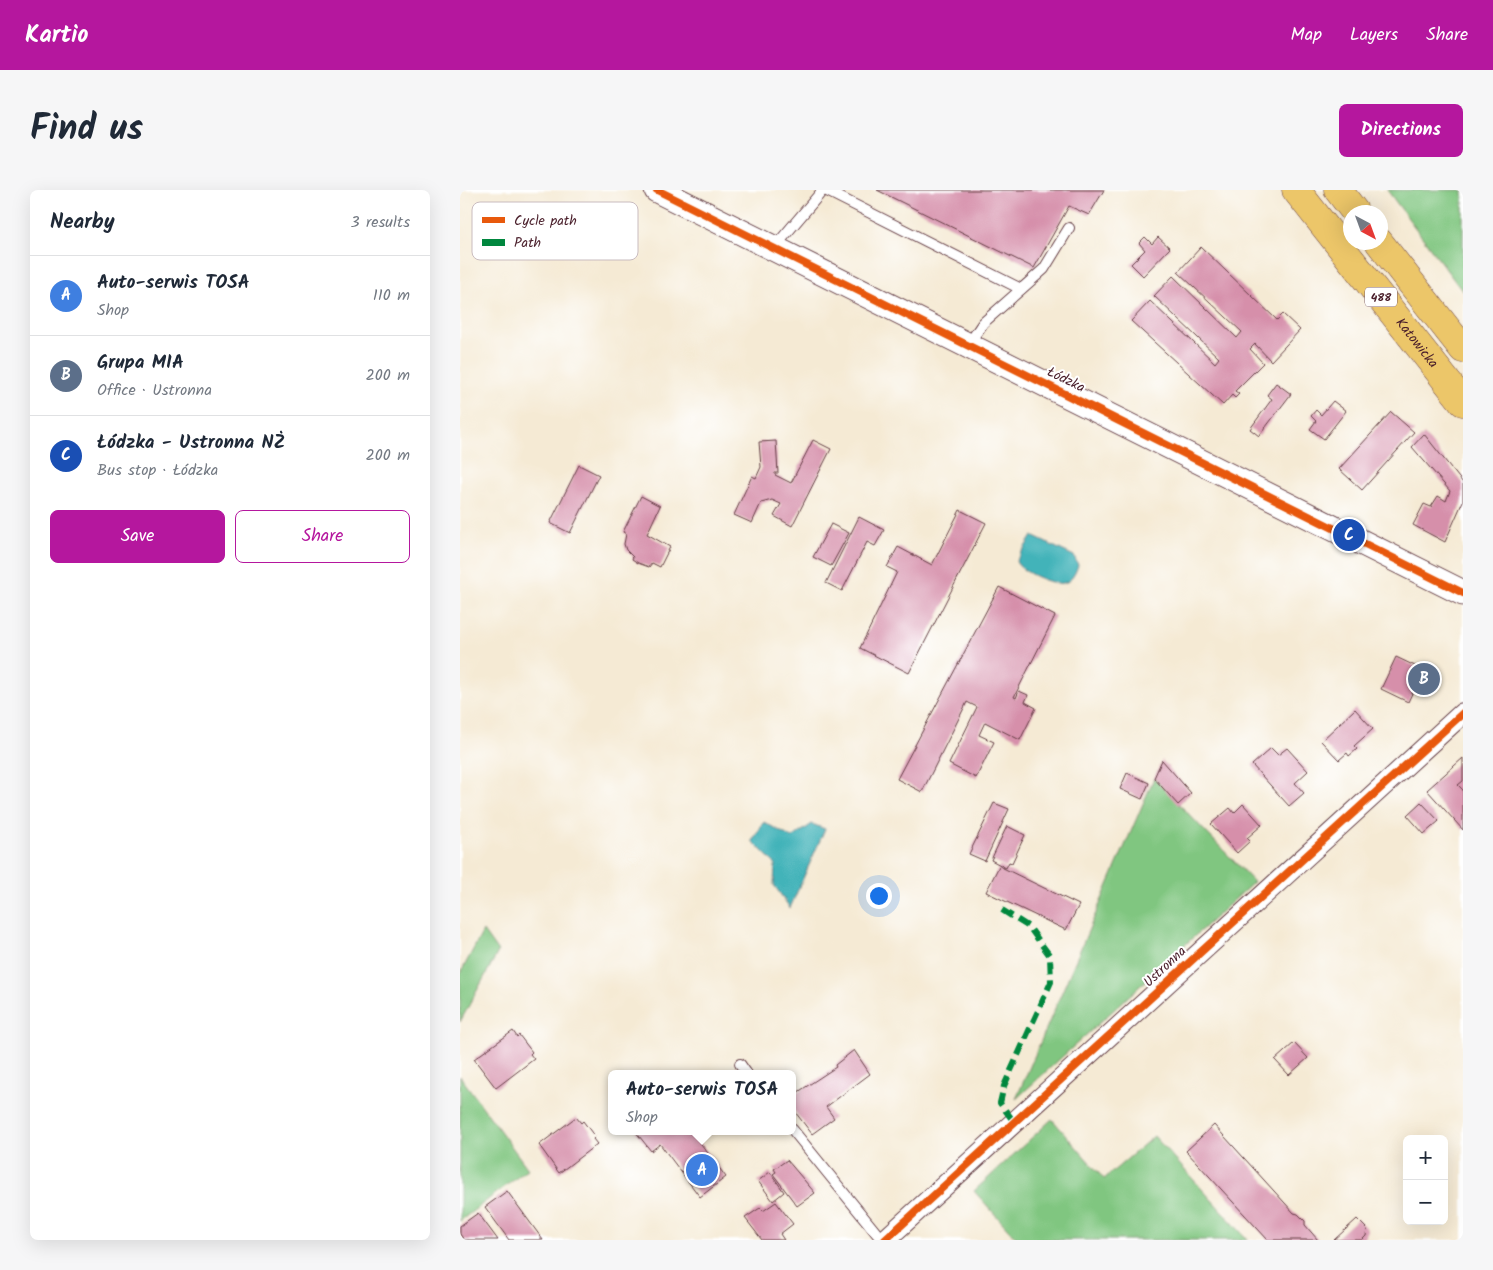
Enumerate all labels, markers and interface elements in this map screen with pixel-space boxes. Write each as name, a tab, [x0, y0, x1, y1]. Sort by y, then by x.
text: Kartio	[25, 16, 88, 55]
text: Map	[1291, 21, 1322, 50]
text: Layers	[1350, 21, 1398, 50]
text: Share	[1426, 21, 1468, 50]
text: Find us	[30, 102, 143, 158]
button: Directions	[1339, 104, 1463, 157]
legend	[472, 202, 638, 260]
north arrow	[1343, 205, 1388, 250]
text: Nearby	[50, 206, 115, 239]
text: 3 results	[351, 210, 410, 235]
text: Cycle path	[514, 210, 577, 232]
text: Path	[514, 232, 541, 254]
text: Auto-serwis TOSA	[97, 268, 250, 298]
text: A	[61, 283, 71, 308]
text: 110 m	[373, 283, 410, 308]
road number: 488	[1365, 288, 1397, 306]
text: Shop	[97, 298, 129, 323]
street label: Katowicka	[1390, 313, 1443, 373]
text: Grupa MIA	[97, 348, 184, 378]
street label: Łódzka	[1043, 361, 1089, 399]
text: B	[61, 363, 71, 388]
text: 200 m	[366, 363, 410, 388]
text: Office · Ustronna	[97, 378, 212, 403]
text: Łódzka - Ustronna NŻ	[97, 428, 286, 458]
text: C	[61, 443, 71, 468]
text: 200 m	[366, 443, 410, 468]
text: Bus stop · Łódzka	[97, 458, 218, 483]
button: Save	[50, 510, 225, 563]
button: Share	[235, 510, 410, 563]
pin: C	[1333, 516, 1365, 554]
pin: B	[1408, 660, 1440, 698]
your location	[866, 883, 892, 909]
street label: Ustronna	[1138, 941, 1192, 993]
popup	[608, 1070, 796, 1135]
text: Auto-serwis TOSA	[626, 1075, 778, 1105]
text: Shop	[626, 1105, 658, 1130]
map controls	[1403, 1135, 1448, 1225]
button: +	[1403, 1135, 1448, 1180]
pin: A	[686, 1151, 718, 1189]
button: −	[1403, 1180, 1448, 1225]

